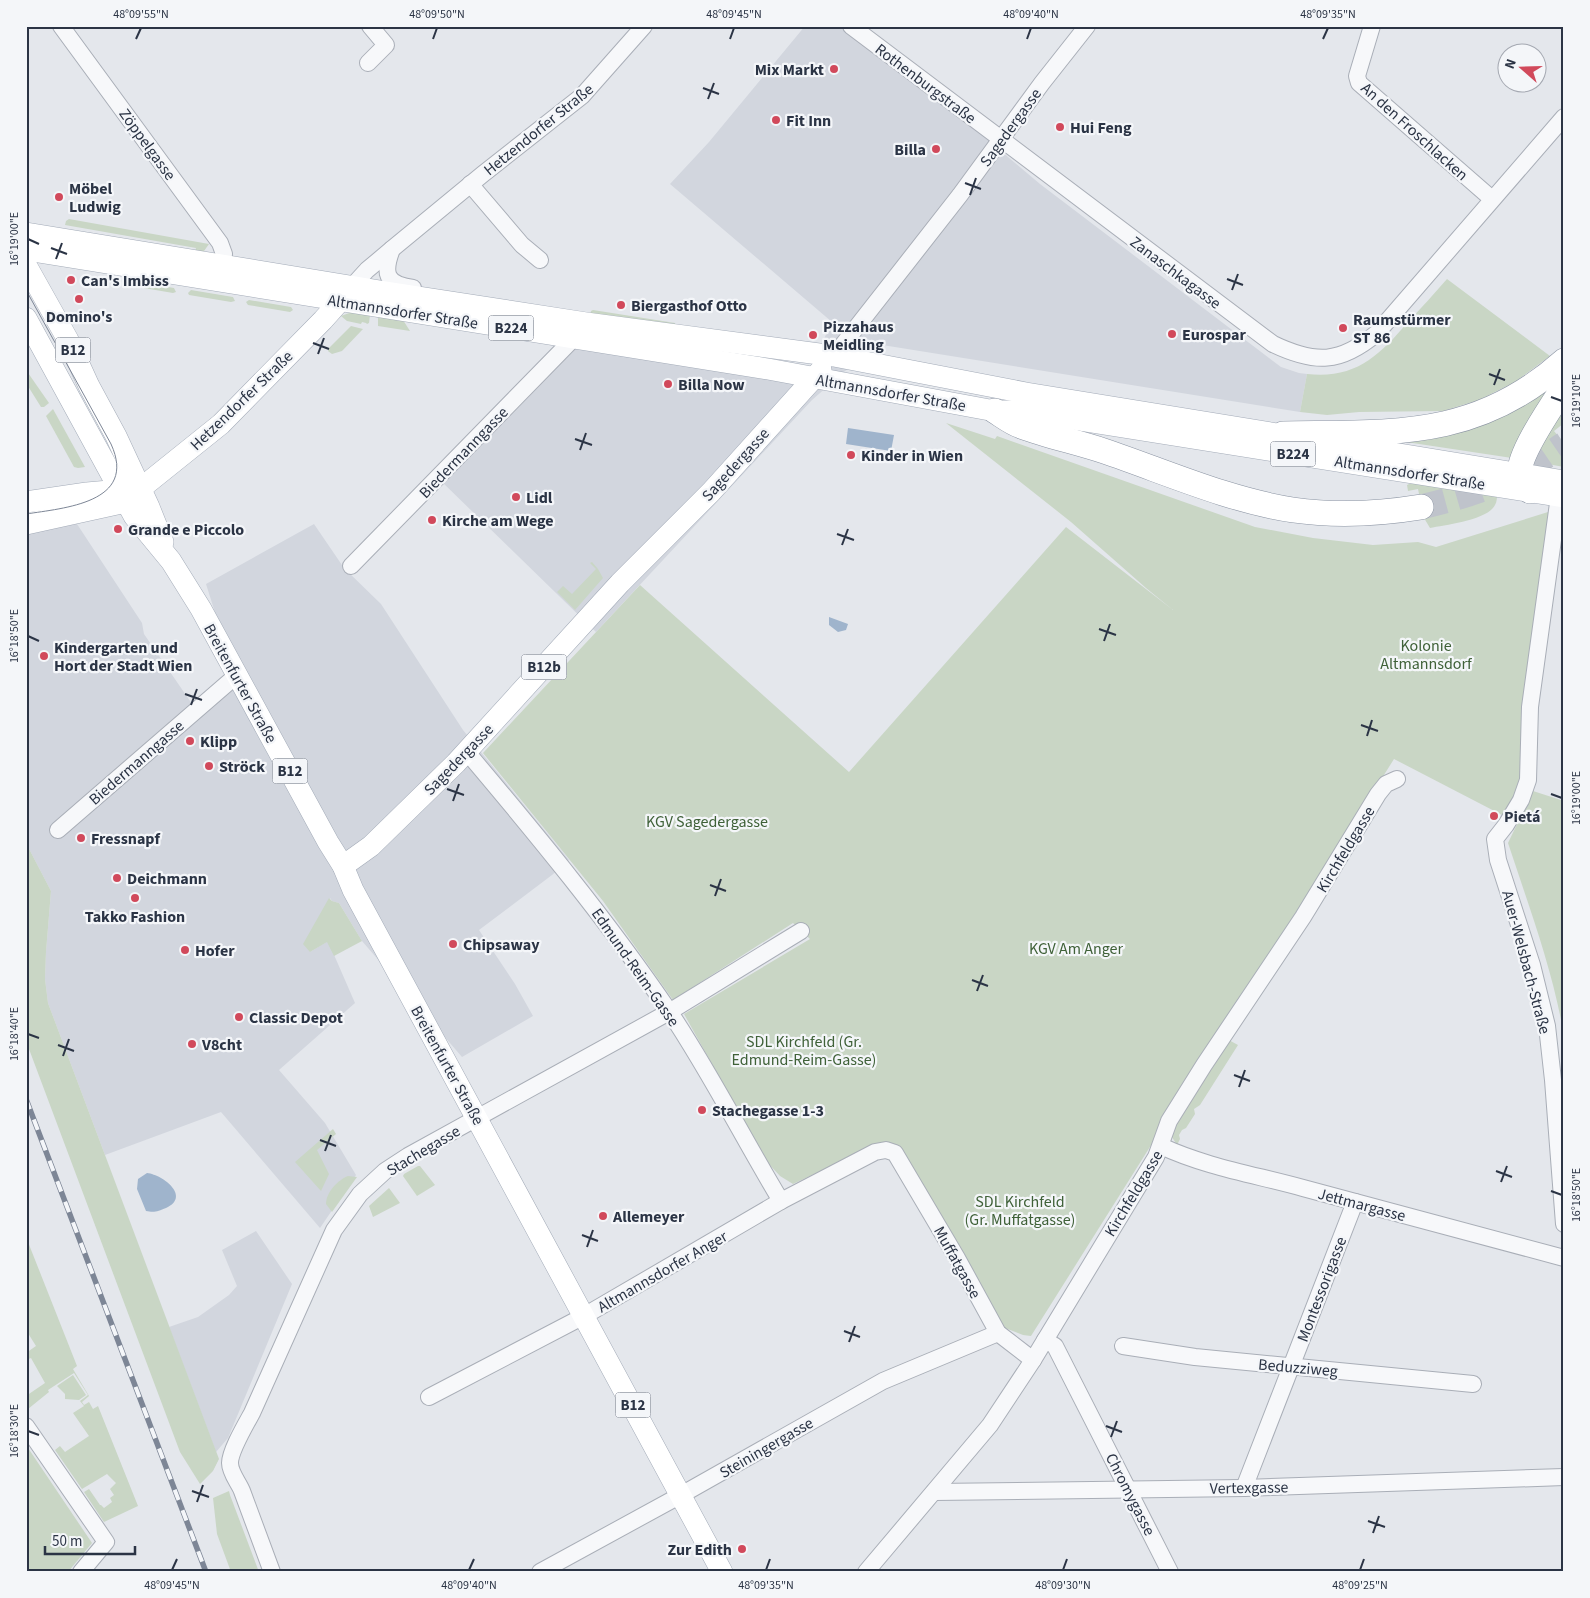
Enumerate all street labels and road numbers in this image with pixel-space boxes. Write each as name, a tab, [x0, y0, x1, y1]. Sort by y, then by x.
street label: Rothenburgstraße	[870, 39, 981, 129]
street label: An den Froschlacken	[1356, 78, 1473, 186]
street label: Hetzendorfer Straße	[479, 79, 598, 181]
street label: Sagedergasse	[975, 84, 1047, 171]
street label: Zöppelgasse	[114, 104, 181, 185]
street label: Zanaschkagasse	[1125, 231, 1226, 314]
street label: Altmannsdorfer Straße	[326, 289, 480, 335]
road number: B224	[488, 316, 534, 340]
road number: B12	[56, 338, 90, 362]
street label: Hetzendorfer Straße	[185, 346, 298, 456]
street label: Altmannsdorfer Straße	[814, 369, 968, 417]
street label: Biedermanngasse	[414, 402, 513, 503]
street label: Sagedergasse	[697, 423, 775, 506]
road number: B224	[1270, 442, 1316, 466]
street label: Altmannsdorfer Straße	[1333, 450, 1487, 496]
street label: Breitenfurter Straße	[198, 620, 282, 747]
road number: B12b	[522, 654, 566, 680]
street label: Biedermanngasse	[84, 715, 189, 810]
street label: Sagedergasse	[419, 719, 499, 800]
road number: B12	[272, 758, 308, 784]
street label: Kirchfeldgasse	[1311, 802, 1380, 897]
street label: Auer-Welsbach-Straße	[1496, 888, 1556, 1037]
street label: Edmund-Reim-Gasse	[586, 904, 684, 1031]
street label: Breitenfurter Straße	[405, 1002, 489, 1129]
street label: Stachegasse	[383, 1120, 464, 1181]
street label: Kirchfeldgasse	[1099, 1146, 1168, 1241]
street label: Jettmargasse	[1315, 1183, 1408, 1227]
street label: Muffatgasse	[928, 1222, 986, 1303]
street label: Altmannsdorfer Anger	[593, 1225, 732, 1318]
street label: Montessorigasse	[1292, 1234, 1352, 1345]
street label: Beduzziweg	[1257, 1354, 1339, 1382]
road number: B12	[616, 1392, 650, 1418]
street label: Steiningergasse	[716, 1412, 818, 1484]
street label: Chromygasse	[1100, 1449, 1160, 1540]
street label: Vertexgasse	[1209, 1476, 1289, 1500]

